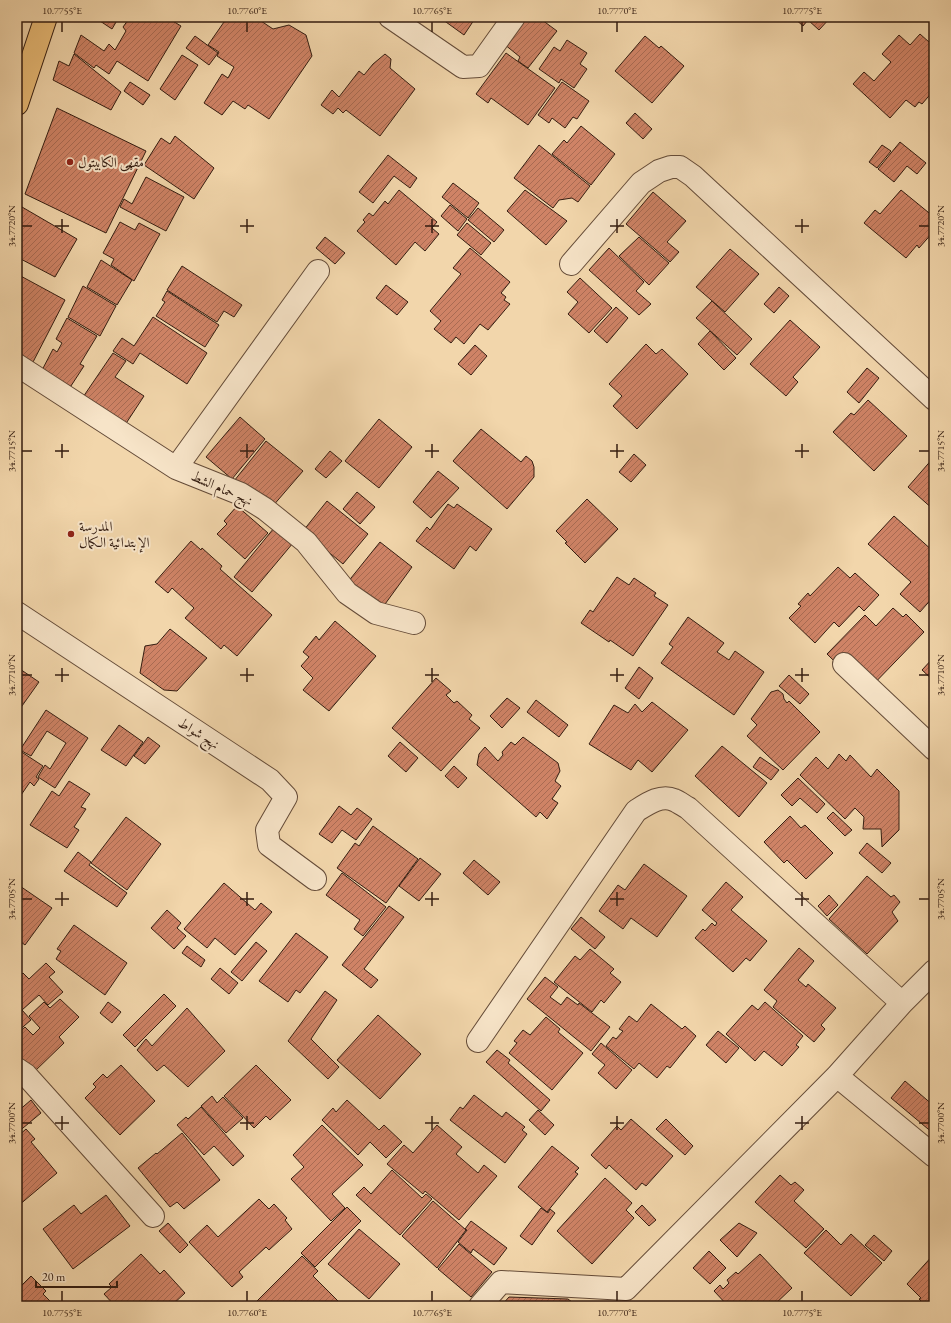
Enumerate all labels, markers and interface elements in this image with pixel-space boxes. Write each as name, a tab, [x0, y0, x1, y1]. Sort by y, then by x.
text: 10.7755°E	[42, 4, 82, 17]
text: 10.7760°E	[227, 4, 267, 17]
text: 10.7765°E	[412, 4, 452, 17]
text: 10.7770°E	[597, 4, 637, 17]
text: 10.7775°E	[782, 4, 822, 17]
place label: مقهى الكابيتول	[78, 153, 144, 172]
marker: مقهى الكابيتول	[65, 157, 75, 167]
text: 34.7720°N	[5, 205, 18, 247]
text: 34.7720°N	[934, 205, 947, 247]
text: 34.7715°N	[5, 430, 18, 472]
text: 34.7715°N	[934, 430, 947, 472]
street label: نهج حمام الشط	[187, 466, 256, 513]
place label: المدرسة الإبتدائية الكمال	[79, 517, 149, 553]
marker: المدرسة الإبتدائية الكمال	[66, 529, 76, 539]
text: 34.7710°N	[5, 654, 18, 696]
text: 34.7710°N	[934, 654, 947, 696]
street label: نهج شواط	[173, 713, 223, 756]
text: 34.7705°N	[5, 878, 18, 920]
text: 34.7705°N	[934, 878, 947, 920]
text: 34.7700°N	[5, 1102, 18, 1144]
text: 34.7700°N	[934, 1102, 947, 1144]
scale bar	[36, 1263, 117, 1289]
text: 20 m	[42, 1269, 66, 1285]
text: 10.7755°E	[42, 1306, 82, 1319]
text: 10.7760°E	[227, 1306, 267, 1319]
text: 10.7765°E	[412, 1306, 452, 1319]
text: 10.7770°E	[597, 1306, 637, 1319]
text: 10.7775°E	[782, 1306, 822, 1319]

